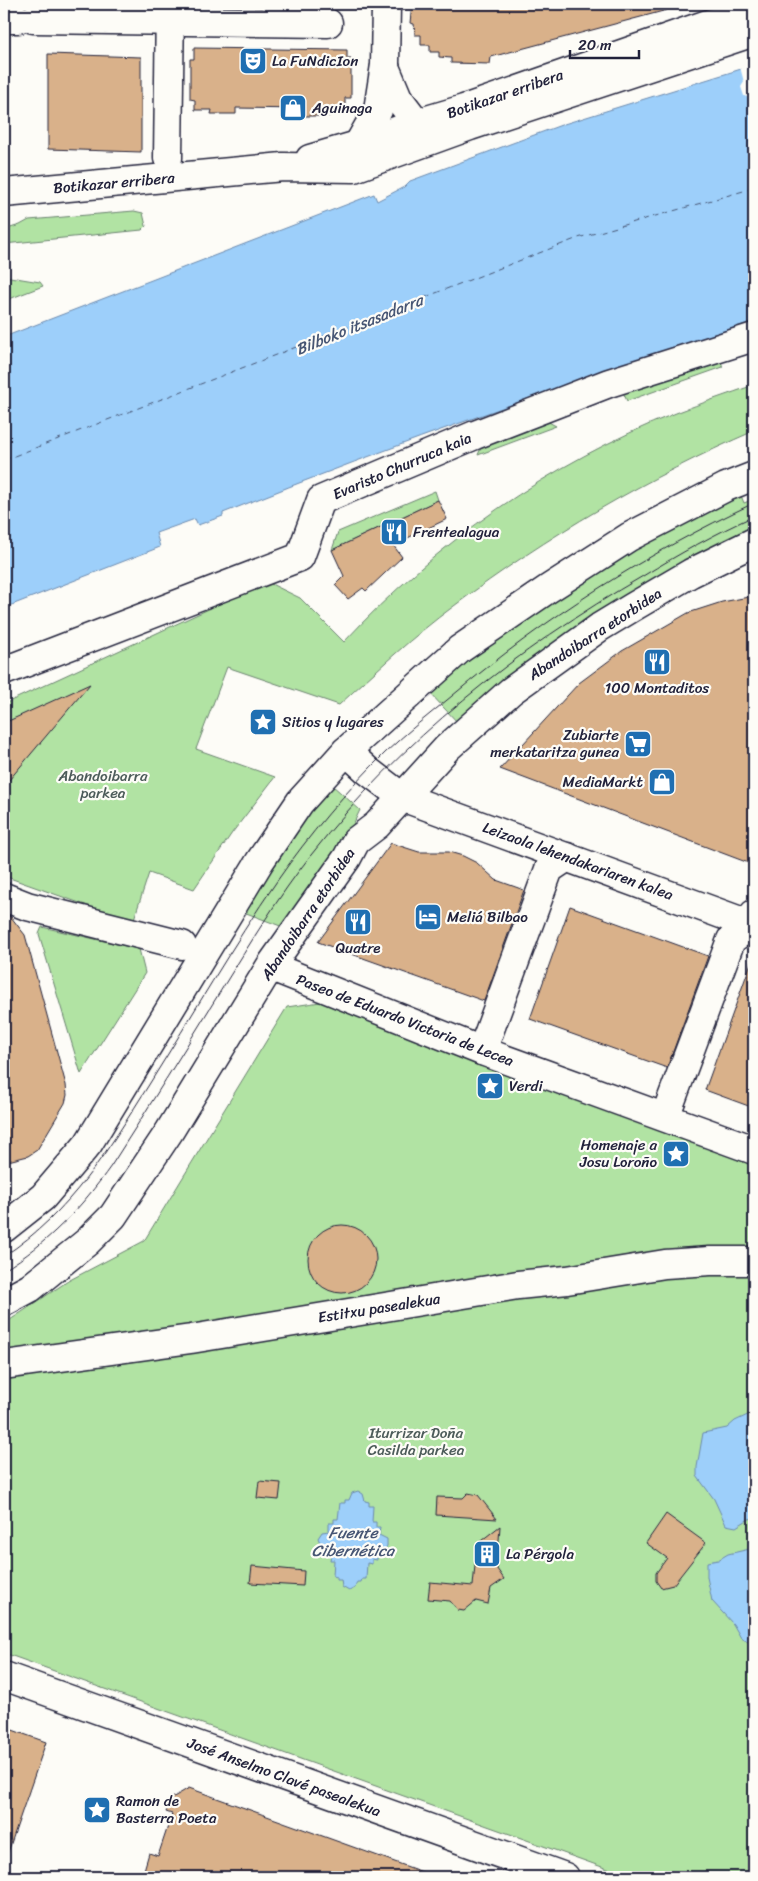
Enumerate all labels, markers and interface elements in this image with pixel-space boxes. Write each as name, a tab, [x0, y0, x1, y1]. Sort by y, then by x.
scale bar	[570, 28, 639, 60]
text: 20 m	[578, 32, 612, 58]
theatre icon: La FuNdicIon	[238, 46, 268, 76]
place label: La FuNdicIon	[272, 48, 358, 74]
street label: Botikazar erribera	[443, 62, 567, 126]
shop icon: Aguinaga	[278, 93, 308, 123]
place label: Aguinaga	[311, 95, 373, 121]
street label: Botikazar erribera	[52, 165, 176, 201]
water label: Bilboko itsasadarra	[291, 285, 429, 363]
street label: Evaristo Churruca kaia	[328, 425, 476, 507]
restaurant icon: Frentealagua	[379, 517, 409, 547]
place label: Frentealagua	[413, 519, 500, 545]
street label: Abandoibarra etorbidea	[522, 581, 668, 688]
restaurant icon: 100 Montaditos	[642, 647, 672, 677]
place label: 100 Montaditos	[605, 675, 709, 701]
place icon: Sitios y lugares	[248, 707, 278, 737]
place label: Sitios y lugares	[282, 709, 384, 735]
place label: Zubiarte merkataritza gunea	[490, 722, 619, 765]
supermarket icon: Zubiarte merkataritza gunea	[623, 729, 653, 759]
park label: Abandoibarra parkea	[58, 763, 148, 806]
shop icon: MediaMarkt	[647, 767, 677, 797]
place label: MediaMarkt	[562, 769, 643, 795]
street label: Leizaola lehendakariaren kalea	[479, 814, 677, 908]
street label: Abandoibarra etorbidea	[253, 842, 362, 986]
hotel icon: Meliá Bilbao	[413, 902, 443, 932]
place label: Meliá Bilbao	[447, 904, 528, 930]
restaurant icon: Quatre	[343, 907, 373, 937]
place label: Quatre	[335, 935, 381, 961]
street label: Paseo de Eduardo Victoria de Lecea	[292, 966, 518, 1074]
place icon: Verdi	[475, 1071, 505, 1101]
place label: Verdi	[509, 1073, 543, 1099]
place label: Homenaje a Josu Loroño	[579, 1132, 657, 1175]
place icon: Homenaje a Josu Loroño	[661, 1139, 691, 1169]
street label: Estitxu pasealekua	[316, 1285, 442, 1330]
park label: Iturrizar Doña Casilda parkea	[368, 1420, 465, 1463]
water label: Fuente Cibernética	[312, 1518, 396, 1565]
building icon: La Pérgola	[472, 1539, 502, 1569]
place label: La Pérgola	[506, 1541, 574, 1567]
street label: José Anselmo Clavé pasealekua	[183, 1729, 385, 1824]
place label: Ramon de Basterra Poeta	[116, 1788, 217, 1831]
place icon: Ramon de Basterra Poeta	[82, 1795, 112, 1825]

